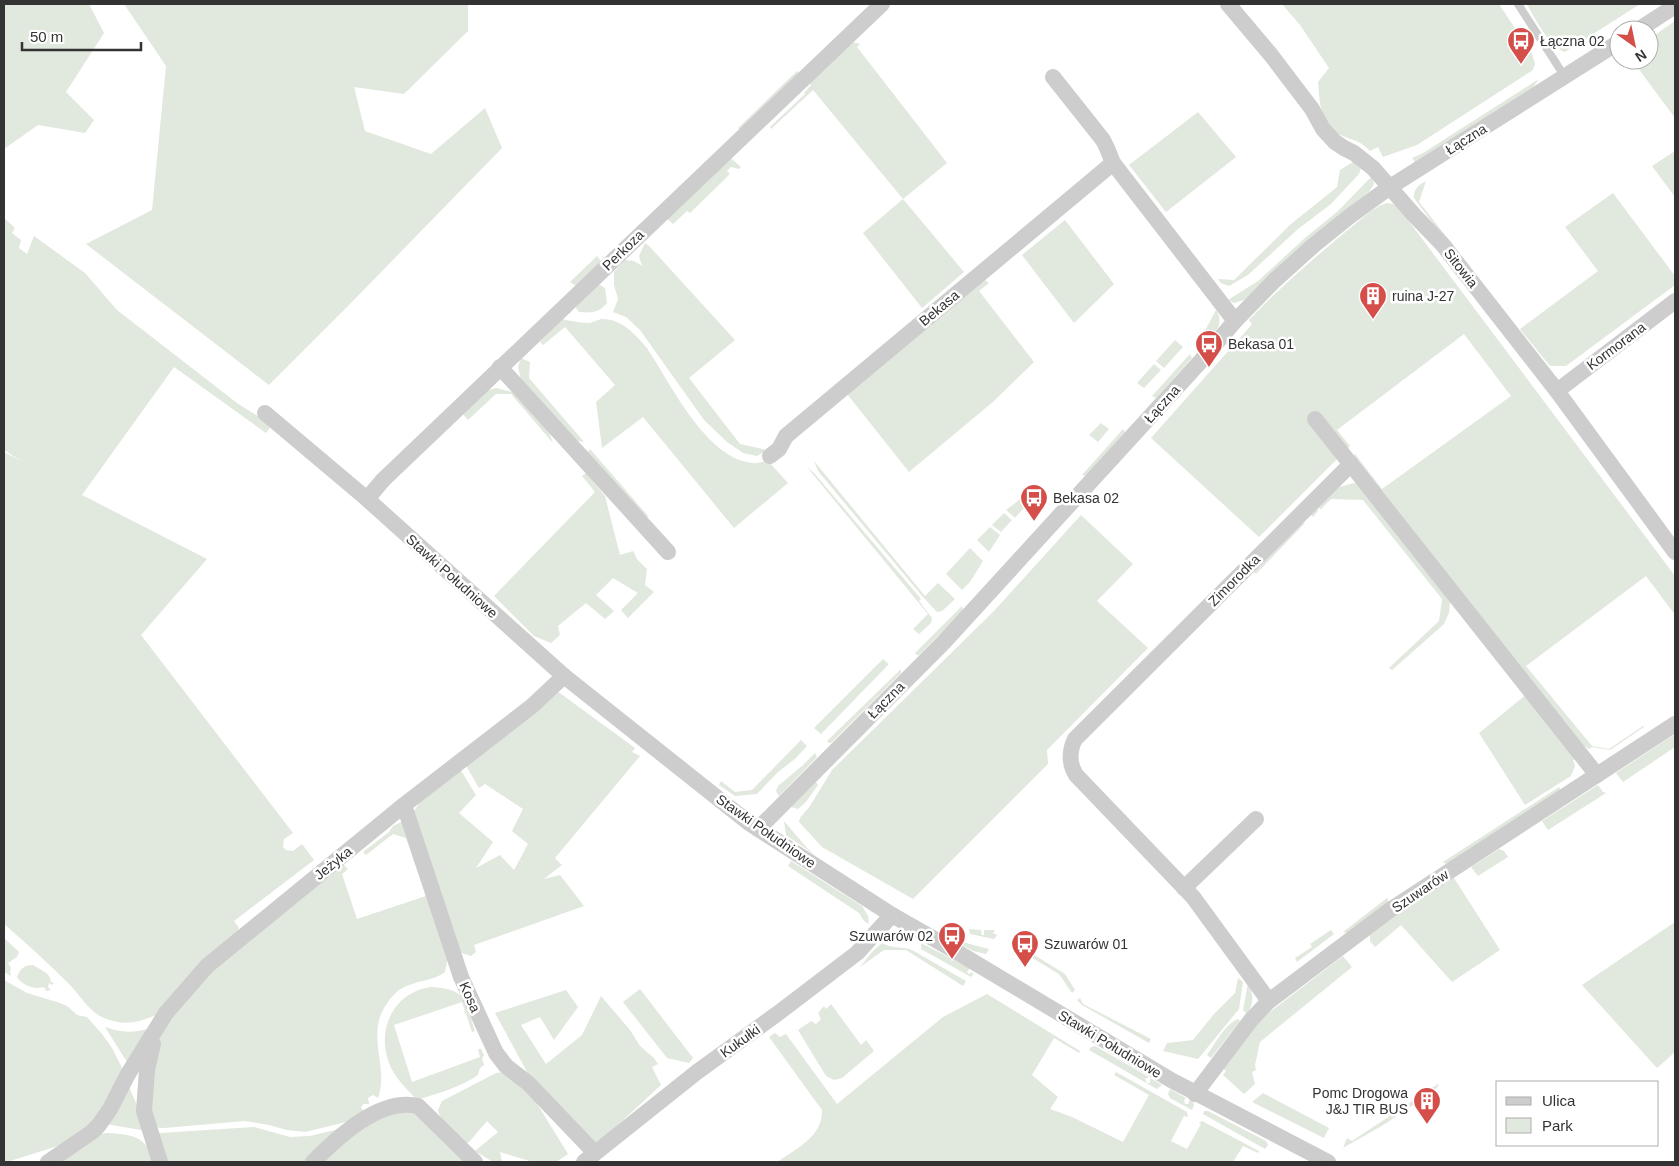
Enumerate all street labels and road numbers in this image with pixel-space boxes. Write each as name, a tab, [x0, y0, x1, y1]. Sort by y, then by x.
street label: Łączna	[1443, 120, 1490, 158]
street label: Perkoza	[599, 226, 647, 274]
street label: Sitowia	[1441, 245, 1481, 291]
street label: Bekasa	[916, 287, 962, 329]
street label: Kormorana	[1584, 319, 1649, 373]
street label: Łączna	[1141, 382, 1183, 426]
street label: Stawki Południowe	[403, 531, 501, 621]
street label: Zimorodka	[1205, 551, 1263, 609]
street label: Łączna	[864, 678, 908, 722]
street label: Stawki Południowe	[713, 791, 819, 871]
street label: Jeżyka	[311, 843, 355, 883]
street label: Szuwarów	[1389, 866, 1452, 916]
street label: Kosa	[456, 979, 484, 1015]
street label: Stawki Południowe	[1056, 1007, 1165, 1081]
street label: Kukułki	[717, 1021, 763, 1061]

